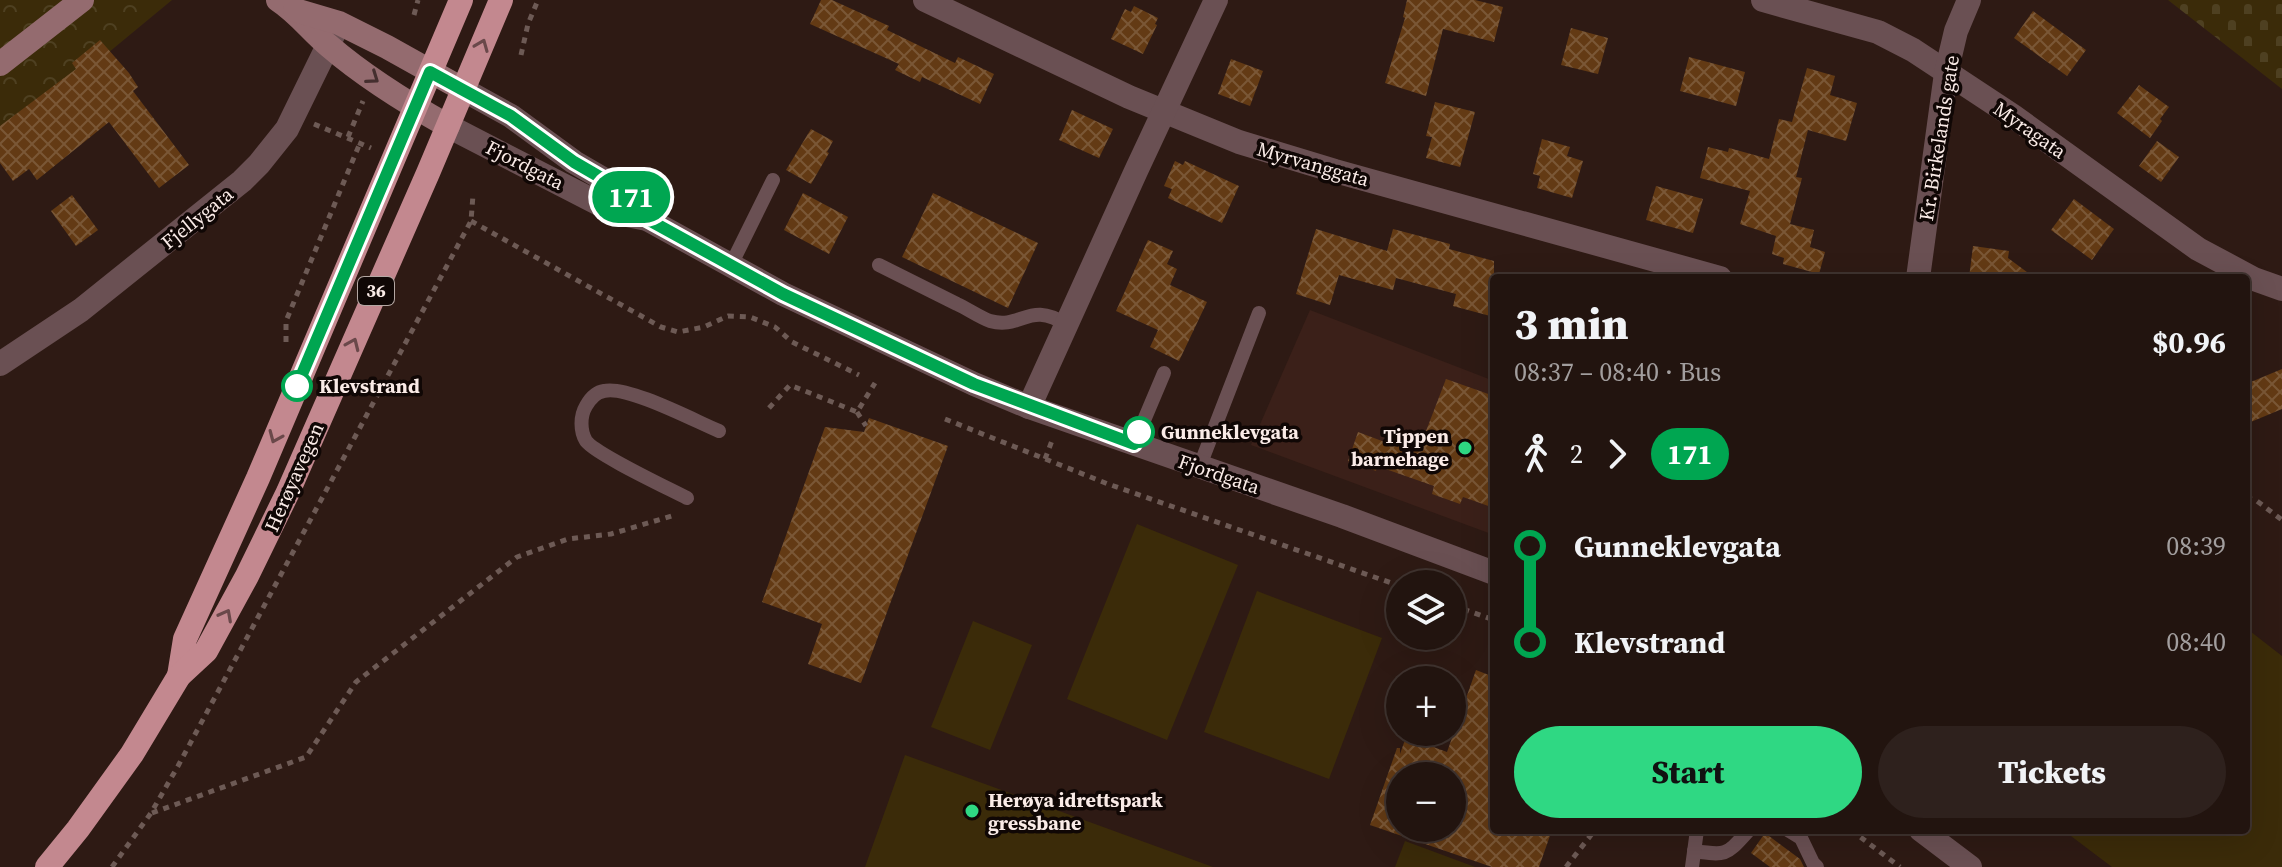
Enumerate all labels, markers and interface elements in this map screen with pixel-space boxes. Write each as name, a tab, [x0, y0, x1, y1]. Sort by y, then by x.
one-way arrow	[473, 39, 489, 53]
street label: Kr. Birkelands gate	[1912, 53, 1966, 223]
one-way arrow	[364, 68, 378, 83]
street label: Myragata	[1988, 95, 2073, 166]
street label: Fjordgata	[481, 133, 570, 197]
street label: Myrvanggata	[1254, 135, 1373, 194]
line badge: 171	[585, 171, 677, 223]
text: 171	[608, 178, 654, 216]
street label: Fjellygata	[155, 180, 240, 256]
road number: 36	[358, 277, 394, 305]
text: 3 min	[1514, 293, 1629, 354]
text: $0.96	[2152, 322, 2226, 363]
one-way arrow	[343, 337, 359, 352]
text: 08:37 – 08:40 · Bus	[1514, 354, 1721, 390]
marker: Klevstrand	[282, 371, 312, 401]
place label: Klevstrand	[319, 372, 420, 400]
marker: Gunneklevgata	[1124, 417, 1154, 447]
street label: Herøyavegen	[257, 418, 331, 536]
place label: Gunneklevgata	[1161, 418, 1299, 446]
place label: Tippen barnehage	[1351, 422, 1449, 473]
one-way arrow	[269, 429, 285, 443]
icon: walk	[1514, 432, 1558, 476]
icon: forward	[1595, 432, 1639, 476]
text: 171	[1667, 435, 1713, 473]
text: 2	[1570, 436, 1583, 472]
marker: Tippen barnehage	[1456, 439, 1474, 457]
street label: Fjordgata	[1175, 447, 1264, 501]
text: Gunneklevgata	[1574, 526, 1781, 567]
text: 08:39	[2166, 528, 2226, 564]
map controls	[1386, 570, 1466, 842]
button: layers	[1386, 570, 1466, 650]
one-way arrow	[217, 608, 232, 623]
text: Klevstrand	[1574, 622, 1725, 663]
text: 08:40	[2166, 624, 2226, 660]
button: +	[1386, 666, 1466, 746]
button: Start	[1514, 726, 1862, 818]
button: Tickets	[1878, 726, 2226, 818]
button: −	[1386, 762, 1466, 842]
place label: Herøya idrettspark gressbane	[988, 786, 1163, 837]
marker: Herøya idrettspark gressbane	[963, 802, 981, 820]

